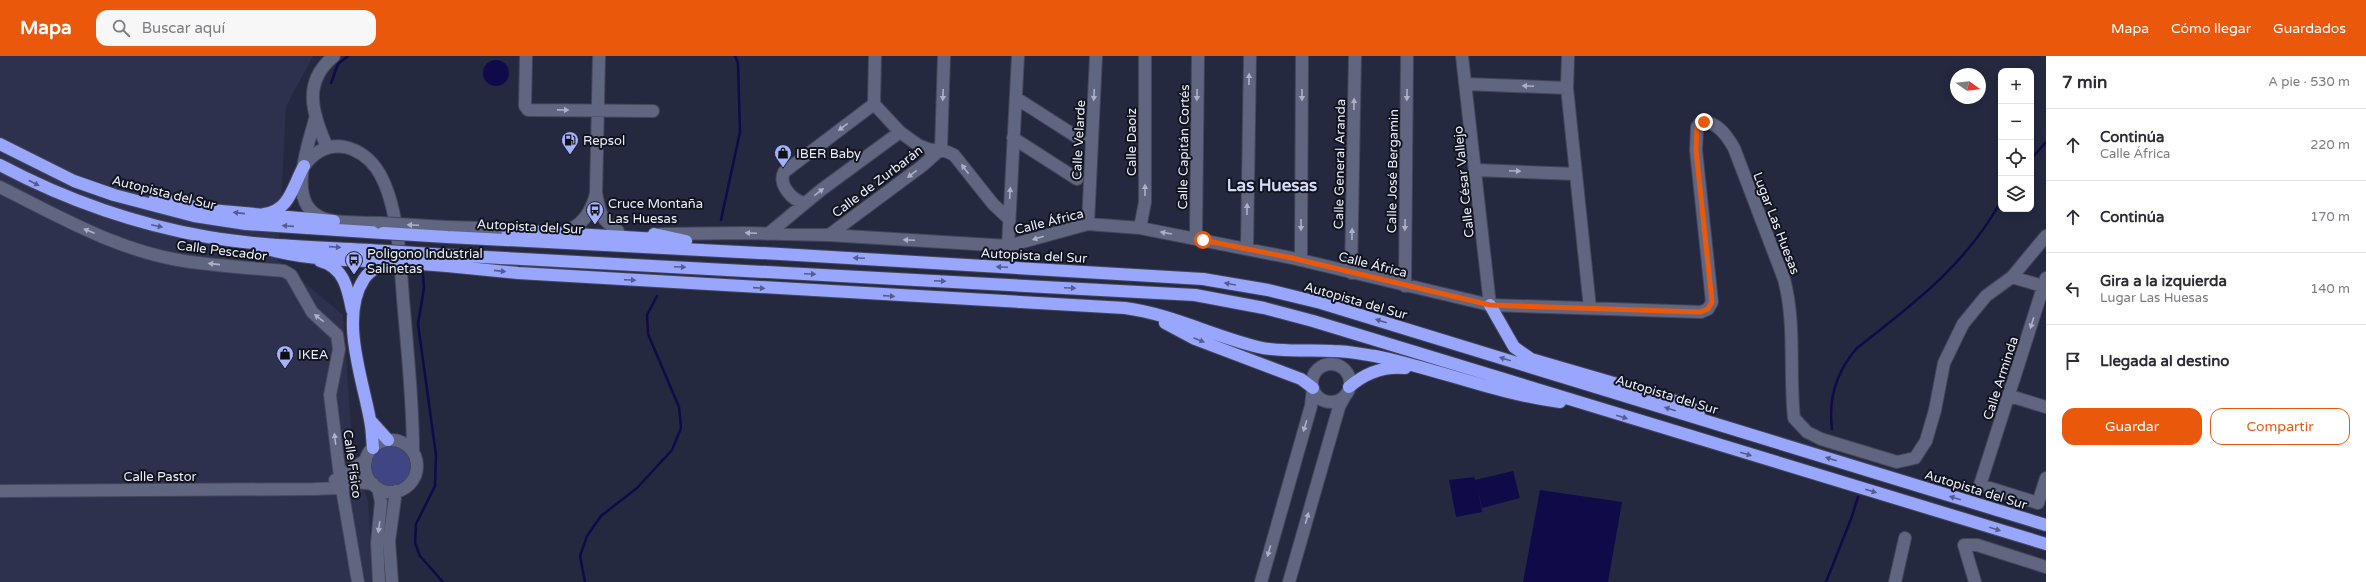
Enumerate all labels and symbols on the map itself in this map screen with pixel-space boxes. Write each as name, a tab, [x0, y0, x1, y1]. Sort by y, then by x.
north arrow	[1950, 68, 1986, 104]
one-way arrow	[1246, 72, 1252, 85]
one-way arrow	[1522, 83, 1534, 90]
street label: Calle Capitán Cortés	[1175, 84, 1193, 210]
one-way arrow	[940, 89, 946, 102]
one-way arrow	[1091, 89, 1098, 101]
one-way arrow	[1194, 89, 1201, 101]
one-way arrow	[1299, 89, 1305, 102]
one-way arrow	[1404, 89, 1410, 102]
one-way arrow	[1351, 97, 1357, 110]
street label: Calle General Aranda	[1331, 99, 1349, 229]
street label: Calle Velarde	[1069, 100, 1089, 180]
one-way arrow	[557, 107, 569, 114]
street label: Calle Daoiz	[1124, 108, 1140, 176]
street label: Calle José Bergamin	[1384, 109, 1402, 233]
route end	[1695, 113, 1713, 131]
one-way arrow	[838, 123, 848, 131]
street label: Calle César Vallejo	[1450, 125, 1478, 239]
fuel station icon: Repsol	[560, 130, 580, 155]
place label: Repsol	[583, 133, 625, 149]
street label: Calle de Zurbarán	[829, 142, 926, 221]
shop icon: IBER Baby	[773, 143, 793, 168]
place label: IBER Baby	[796, 146, 861, 162]
one-way arrow	[960, 164, 969, 175]
one-way arrow	[1509, 168, 1521, 175]
one-way arrow	[906, 170, 917, 178]
street label: Lugar Las Huesas	[1749, 170, 1803, 277]
street label: Autopista del Sur	[110, 172, 217, 214]
district label: Las Huesas	[1227, 175, 1317, 196]
one-way arrow	[29, 180, 40, 187]
one-way arrow	[1142, 183, 1148, 196]
one-way arrow	[1007, 186, 1013, 199]
one-way arrow	[813, 187, 824, 196]
place label: Cruce Montaña Las Huesas	[608, 196, 703, 227]
bus stop icon: Cruce Montaña Las Huesas	[585, 200, 605, 225]
one-way arrow	[1244, 202, 1250, 215]
street label: Calle África	[1013, 206, 1085, 238]
one-way arrow	[233, 210, 245, 216]
street label: Autopista del Sur	[476, 216, 584, 238]
one-way arrow	[1298, 219, 1304, 232]
one-way arrow	[1402, 219, 1409, 231]
one-way arrow	[406, 222, 419, 228]
one-way arrow	[282, 223, 294, 230]
one-way arrow	[151, 224, 163, 230]
one-way arrow	[1349, 227, 1355, 240]
one-way arrow	[84, 228, 95, 234]
one-way arrow	[1159, 229, 1172, 235]
one-way arrow	[744, 230, 757, 236]
route start	[1194, 231, 1212, 249]
one-way arrow	[1032, 235, 1044, 241]
one-way arrow	[902, 237, 915, 243]
street label: Calle Pescador	[176, 238, 268, 264]
one-way arrow	[329, 244, 341, 251]
street label: Autopista del Sur	[980, 245, 1088, 267]
place label: Poligono Industrial Salinetas	[367, 246, 483, 277]
street label: Calle África	[1337, 249, 1409, 281]
bus stop icon: Poligono Industrial Salinetas	[344, 250, 364, 275]
one-way arrow	[853, 255, 865, 262]
one-way arrow	[208, 261, 220, 267]
one-way arrow	[674, 264, 687, 270]
one-way arrow	[995, 264, 1008, 270]
one-way arrow	[494, 268, 506, 274]
one-way arrow	[804, 271, 816, 278]
one-way arrow	[624, 276, 636, 283]
one-way arrow	[934, 278, 946, 285]
street label: Autopista del Sur	[1302, 279, 1409, 323]
one-way arrow	[1224, 280, 1236, 286]
one-way arrow	[753, 284, 765, 291]
one-way arrow	[1064, 285, 1076, 292]
one-way arrow	[883, 292, 895, 299]
one-way arrow	[314, 313, 325, 322]
one-way arrow	[1374, 318, 1386, 324]
one-way arrow	[2029, 318, 2035, 330]
street label: Calle Arminda	[1980, 335, 2022, 422]
one-way arrow	[1193, 337, 1204, 343]
shop icon: IKEA	[275, 344, 295, 369]
place label: IKEA	[298, 347, 329, 363]
one-way arrow	[1499, 356, 1511, 362]
street label: Autopista del Sur	[1613, 372, 1720, 418]
one-way arrow	[1663, 406, 1675, 412]
one-way arrow	[1616, 414, 1628, 420]
one-way arrow	[1302, 420, 1308, 432]
street label: Calle Físico	[339, 429, 365, 499]
one-way arrow	[332, 433, 338, 445]
one-way arrow	[1740, 451, 1752, 457]
one-way arrow	[1824, 456, 1836, 462]
street label: Autopista del Sur	[1922, 467, 2029, 513]
street label: Calle Pastor	[123, 469, 197, 485]
one-way arrow	[1865, 488, 1877, 494]
one-way arrow	[1949, 495, 1961, 501]
one-way arrow	[1305, 511, 1311, 524]
one-way arrow	[376, 521, 382, 533]
one-way arrow	[1989, 526, 2001, 532]
one-way arrow	[1266, 545, 1272, 557]

